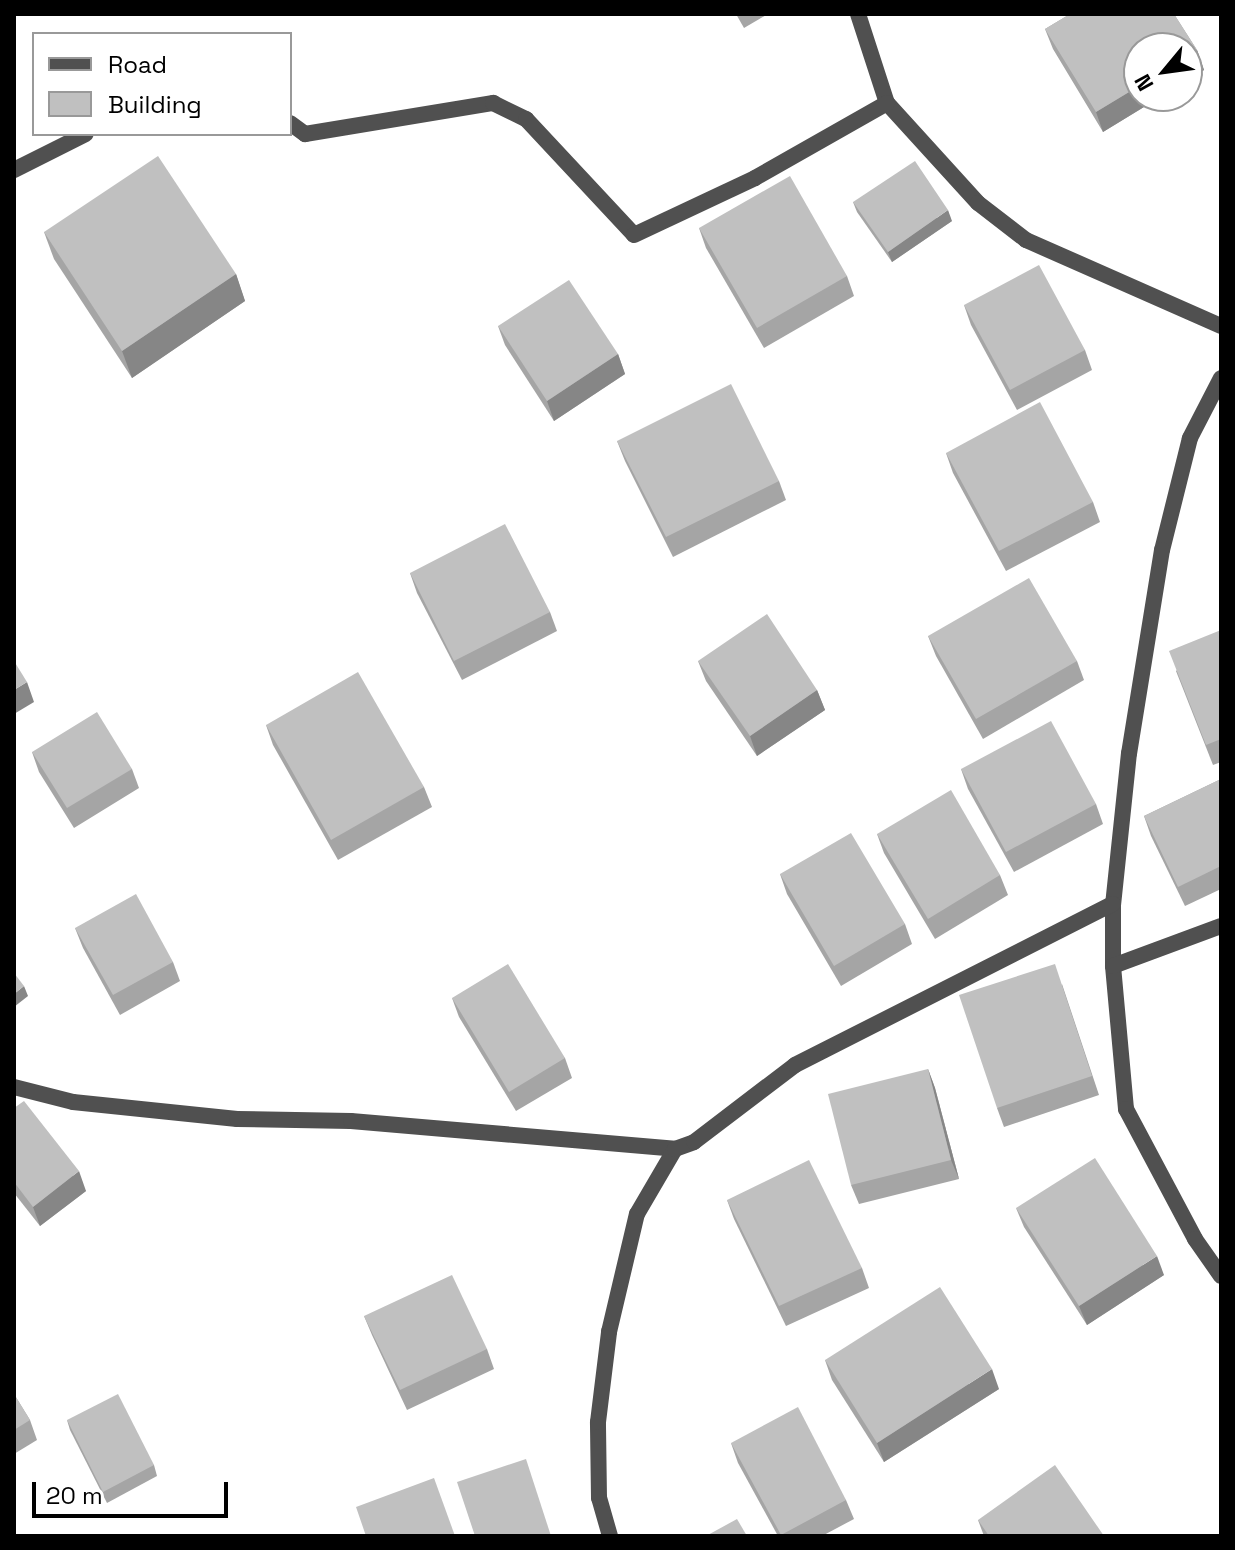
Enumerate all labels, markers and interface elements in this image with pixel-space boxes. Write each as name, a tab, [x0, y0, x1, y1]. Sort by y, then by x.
legend	[32, 32, 292, 136]
north arrow	[1123, 32, 1203, 112]
text: Road	[108, 49, 167, 80]
text: N	[1128, 69, 1160, 96]
text: Building	[108, 89, 202, 120]
scale bar	[36, 1466, 232, 1516]
text: 20 m	[46, 1480, 103, 1511]

